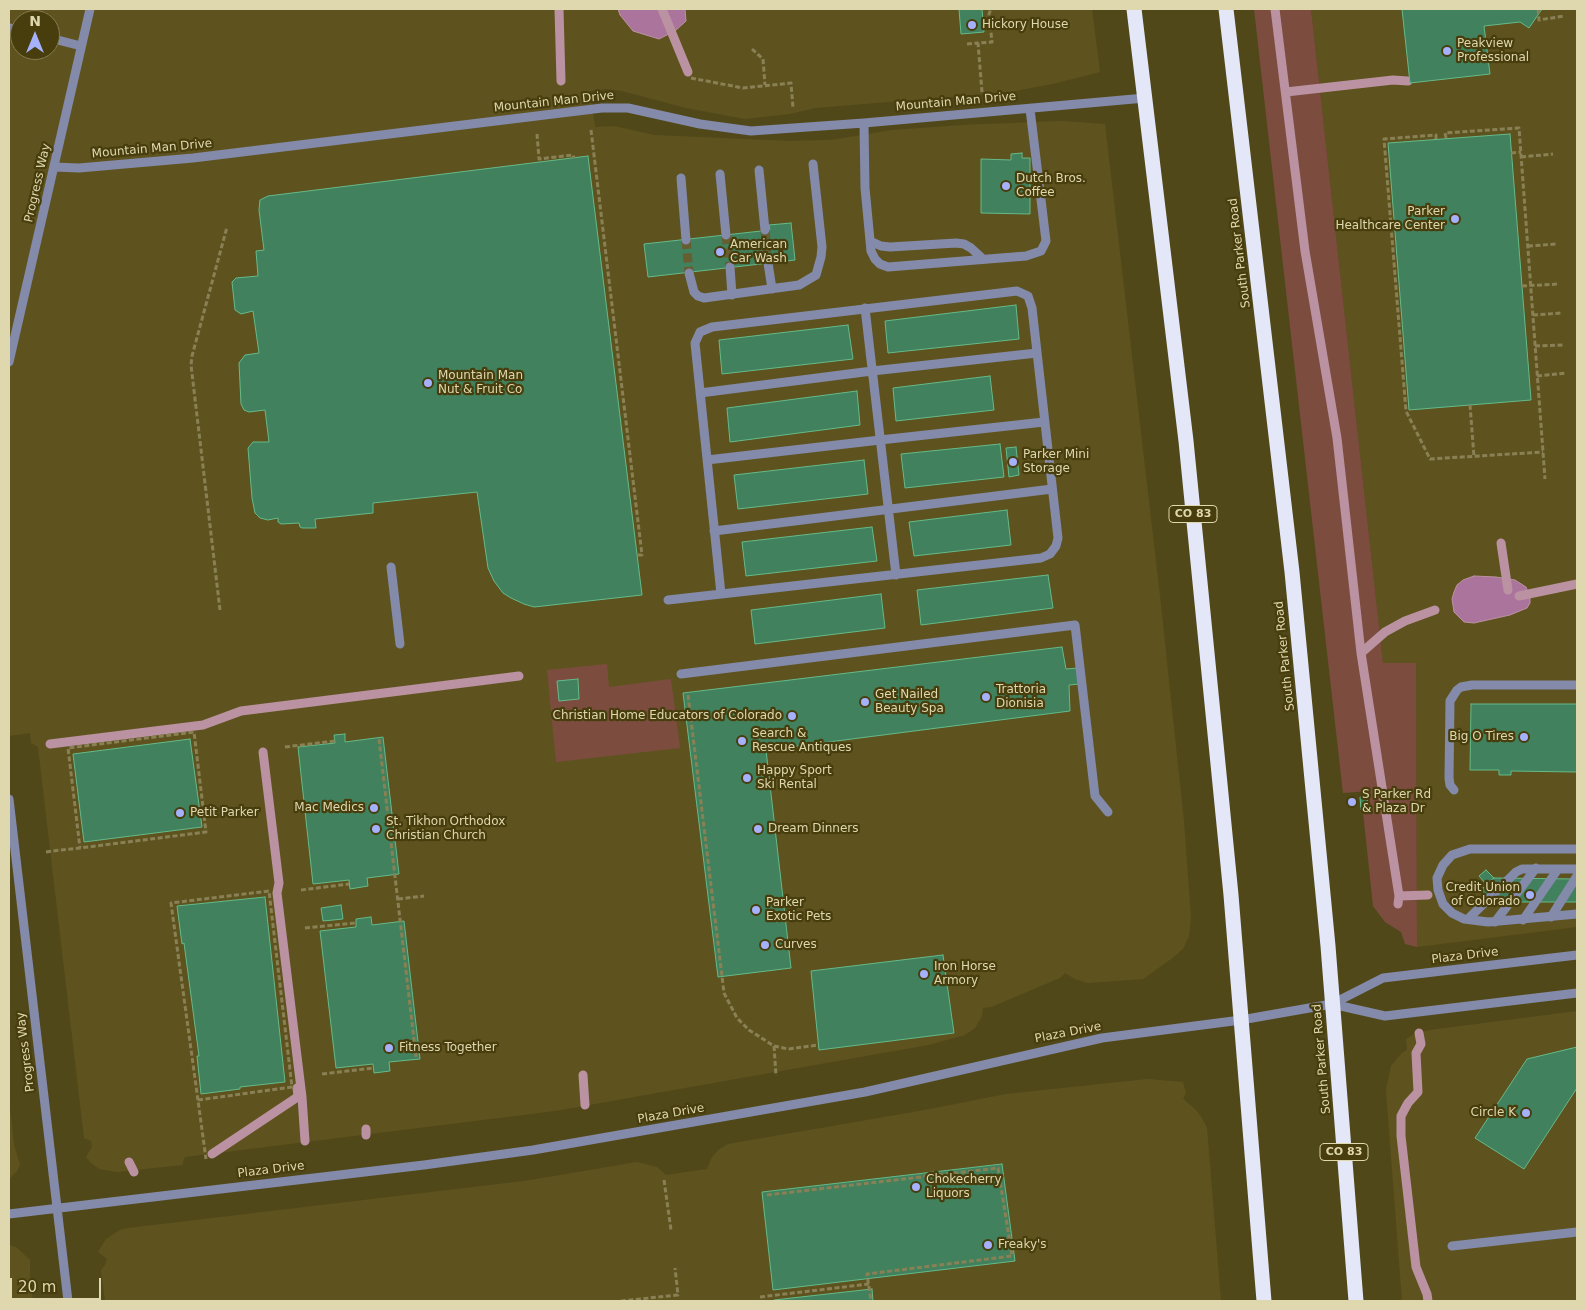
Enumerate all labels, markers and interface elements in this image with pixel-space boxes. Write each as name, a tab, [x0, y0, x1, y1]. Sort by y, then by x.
north arrow	[10, 10, 60, 60]
text: N	[29, 13, 41, 29]
place label: Hickory House	[982, 18, 1068, 32]
marker: Hickory House	[966, 19, 978, 31]
place label: Peakview Professional	[1457, 37, 1529, 65]
marker: Peakview Professional	[1441, 45, 1453, 57]
street label: Mountain Man Drive	[493, 89, 615, 115]
street label: Mountain Man Drive	[895, 90, 1017, 114]
street label: Mountain Man Drive	[91, 137, 213, 161]
street label: Progress Way	[22, 142, 54, 224]
place label: Dutch Bros. Coffee	[1016, 172, 1086, 200]
marker: Dutch Bros. Coffee	[1000, 180, 1012, 192]
street label: South Parker Road	[1226, 197, 1254, 309]
place label: Parker Healthcare Center	[1335, 205, 1445, 233]
marker: Parker Healthcare Center	[1449, 213, 1461, 225]
place label: American Car Wash	[730, 238, 787, 266]
marker: American Car Wash	[714, 246, 726, 258]
place label: Mountain Man Nut & Fruit Co	[438, 369, 523, 397]
marker: Mountain Man Nut & Fruit Co	[422, 377, 434, 389]
place label: Parker Mini Storage	[1023, 448, 1089, 476]
marker: Parker Mini Storage	[1007, 456, 1019, 468]
road number: CO 83	[1169, 506, 1217, 522]
street label: South Parker Road	[1272, 600, 1298, 712]
place label: Trattoria Dionisia	[996, 683, 1046, 711]
place label: Get Nailed Beauty Spa	[875, 688, 944, 716]
marker: Trattoria Dionisia	[980, 691, 992, 703]
marker: Get Nailed Beauty Spa	[859, 696, 871, 708]
place label: Christian Home Educators of Colorado	[553, 709, 782, 723]
marker: Christian Home Educators of Colorado	[786, 710, 798, 722]
place label: Search & Rescue Antiques	[752, 727, 852, 755]
place label: Big O Tires	[1449, 730, 1514, 744]
marker: Big O Tires	[1518, 731, 1530, 743]
marker: Search & Rescue Antiques	[736, 735, 748, 747]
place label: Happy Sport Ski Rental	[757, 764, 832, 792]
marker: Happy Sport Ski Rental	[741, 772, 753, 784]
place label: S Parker Rd & Plaza Dr	[1362, 788, 1431, 816]
marker: S Parker Rd & Plaza Dr	[1346, 796, 1358, 808]
place label: Mac Medics	[294, 801, 364, 815]
marker: Mac Medics	[368, 802, 380, 814]
place label: Petit Parker	[190, 806, 259, 820]
marker: Petit Parker	[174, 807, 186, 819]
place label: St. Tikhon Orthodox Christian Church	[386, 815, 505, 843]
place label: Dream Dinners	[768, 822, 859, 836]
marker: St. Tikhon Orthodox Christian Church	[370, 823, 382, 835]
marker: Dream Dinners	[752, 823, 764, 835]
place label: Credit Union of Colorado	[1445, 881, 1520, 909]
marker: Credit Union of Colorado	[1524, 889, 1536, 901]
place label: Parker Exotic Pets	[766, 896, 831, 924]
marker: Parker Exotic Pets	[750, 904, 762, 916]
place label: Curves	[775, 938, 817, 952]
marker: Curves	[759, 939, 771, 951]
street label: Plaza Drive	[1431, 945, 1499, 967]
place label: Iron Horse Armory	[934, 960, 996, 988]
marker: Iron Horse Armory	[918, 968, 930, 980]
street label: South Parker Road	[1310, 1003, 1334, 1115]
street label: Progress Way	[14, 1011, 38, 1093]
street label: Plaza Drive	[1034, 1020, 1102, 1046]
place label: Fitness Together	[399, 1041, 497, 1055]
marker: Fitness Together	[383, 1042, 395, 1054]
street label: Plaza Drive	[637, 1101, 705, 1127]
place label: Circle K	[1471, 1106, 1516, 1120]
marker: Circle K	[1520, 1107, 1532, 1119]
road number: CO 83	[1320, 1144, 1368, 1160]
street label: Plaza Drive	[237, 1159, 305, 1181]
place label: Chokecherry Liquors	[926, 1173, 1002, 1201]
marker: Chokecherry Liquors	[910, 1181, 922, 1193]
place label: Freaky's	[998, 1238, 1047, 1252]
marker: Freaky's	[982, 1239, 994, 1251]
scale bar	[12, 1268, 104, 1300]
text: 20 m	[18, 1278, 56, 1296]

